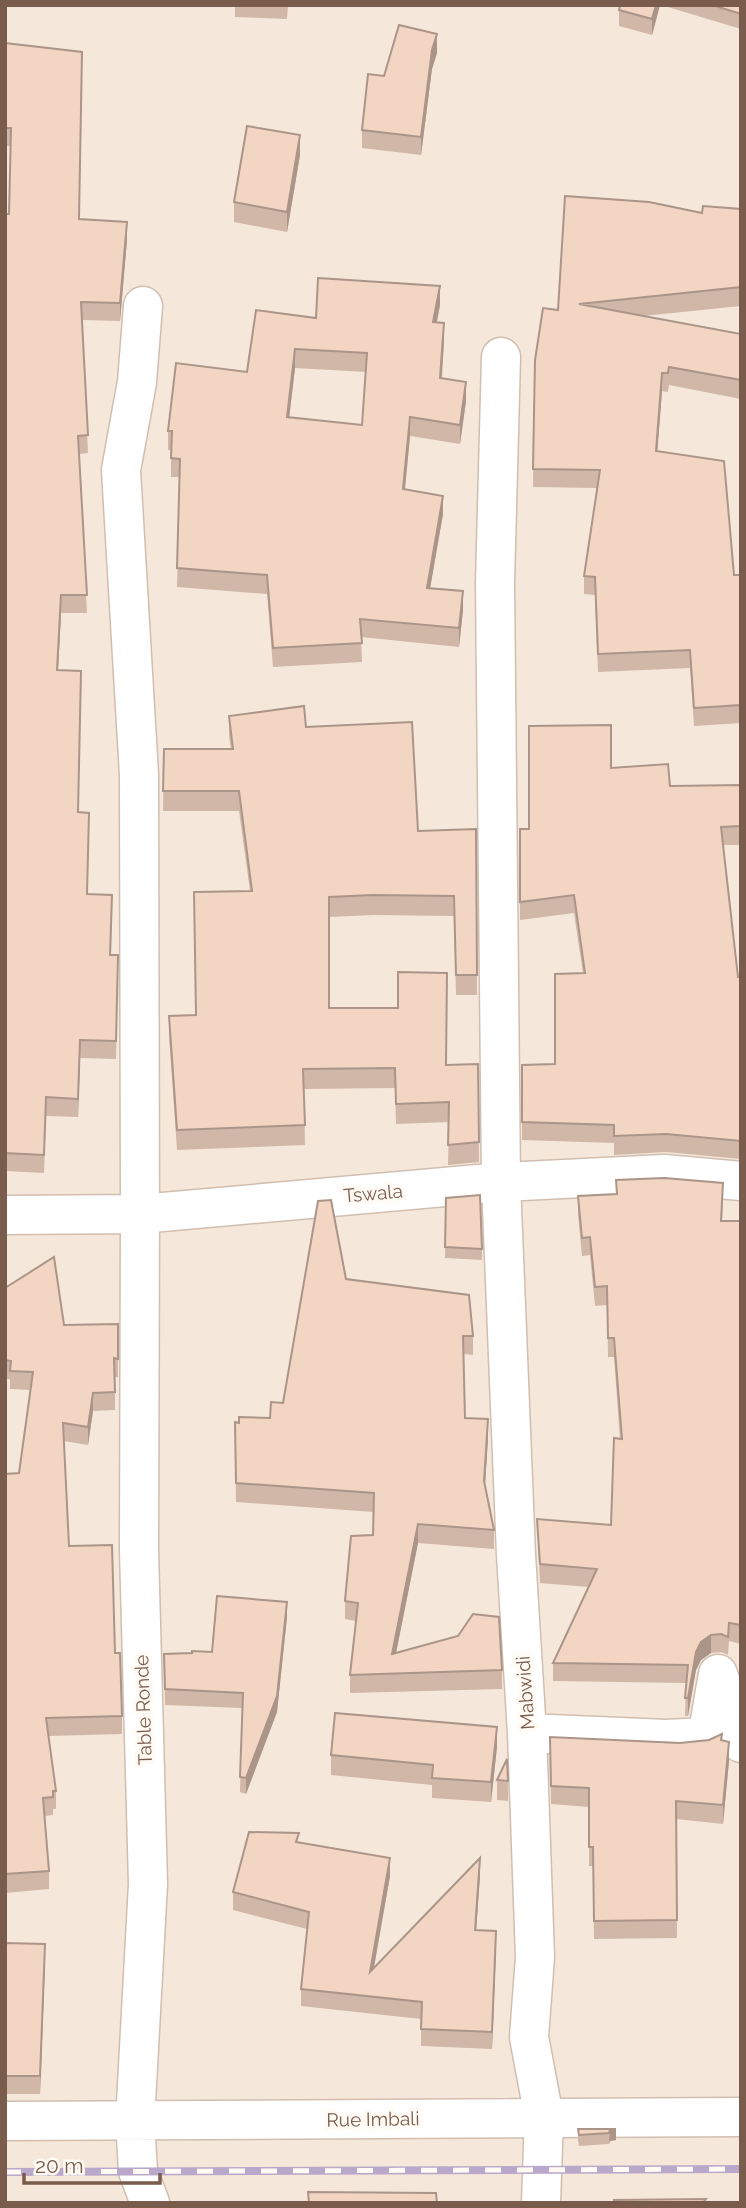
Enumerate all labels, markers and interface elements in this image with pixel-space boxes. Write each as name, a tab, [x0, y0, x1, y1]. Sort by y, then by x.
street label: Tswala	[342, 1179, 404, 1207]
street label: Table Ronde	[130, 1654, 156, 1766]
street label: Mabwidi	[511, 1655, 539, 1731]
street label: Rue Imbali	[326, 2107, 420, 2131]
scale bar	[24, 2142, 161, 2186]
text: 20 m	[35, 2153, 83, 2178]

